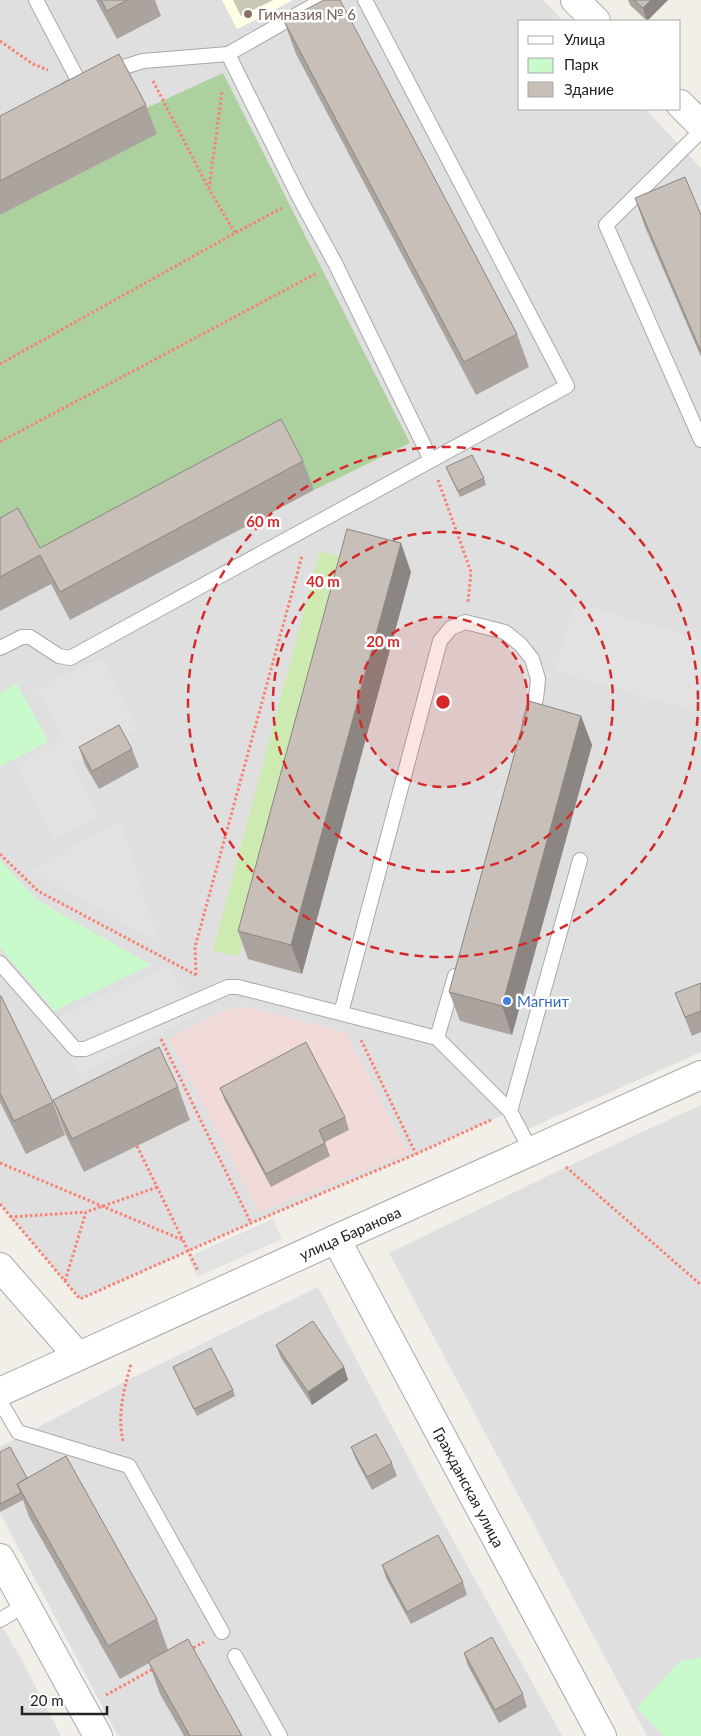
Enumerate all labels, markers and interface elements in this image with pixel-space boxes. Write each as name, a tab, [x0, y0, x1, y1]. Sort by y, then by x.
place label: Гимназия № 6	[258, 5, 356, 23]
marker: Гимназия № 6	[242, 8, 254, 20]
legend	[518, 20, 681, 110]
text: Улица	[564, 30, 605, 48]
text: Парк	[564, 55, 599, 73]
text: Здание	[564, 80, 614, 98]
text: 60 m	[246, 512, 280, 530]
text: 40 m	[306, 572, 340, 590]
text: 20 m	[366, 632, 400, 650]
centre of rings	[434, 693, 452, 711]
place label: Магнит	[517, 992, 569, 1010]
marker: Магнит	[501, 995, 513, 1007]
street label: улица Баранова	[296, 1203, 404, 1263]
street label: Гражданская улица	[430, 1424, 508, 1550]
scale bar	[22, 1684, 108, 1716]
text: 20 m	[30, 1691, 64, 1709]

